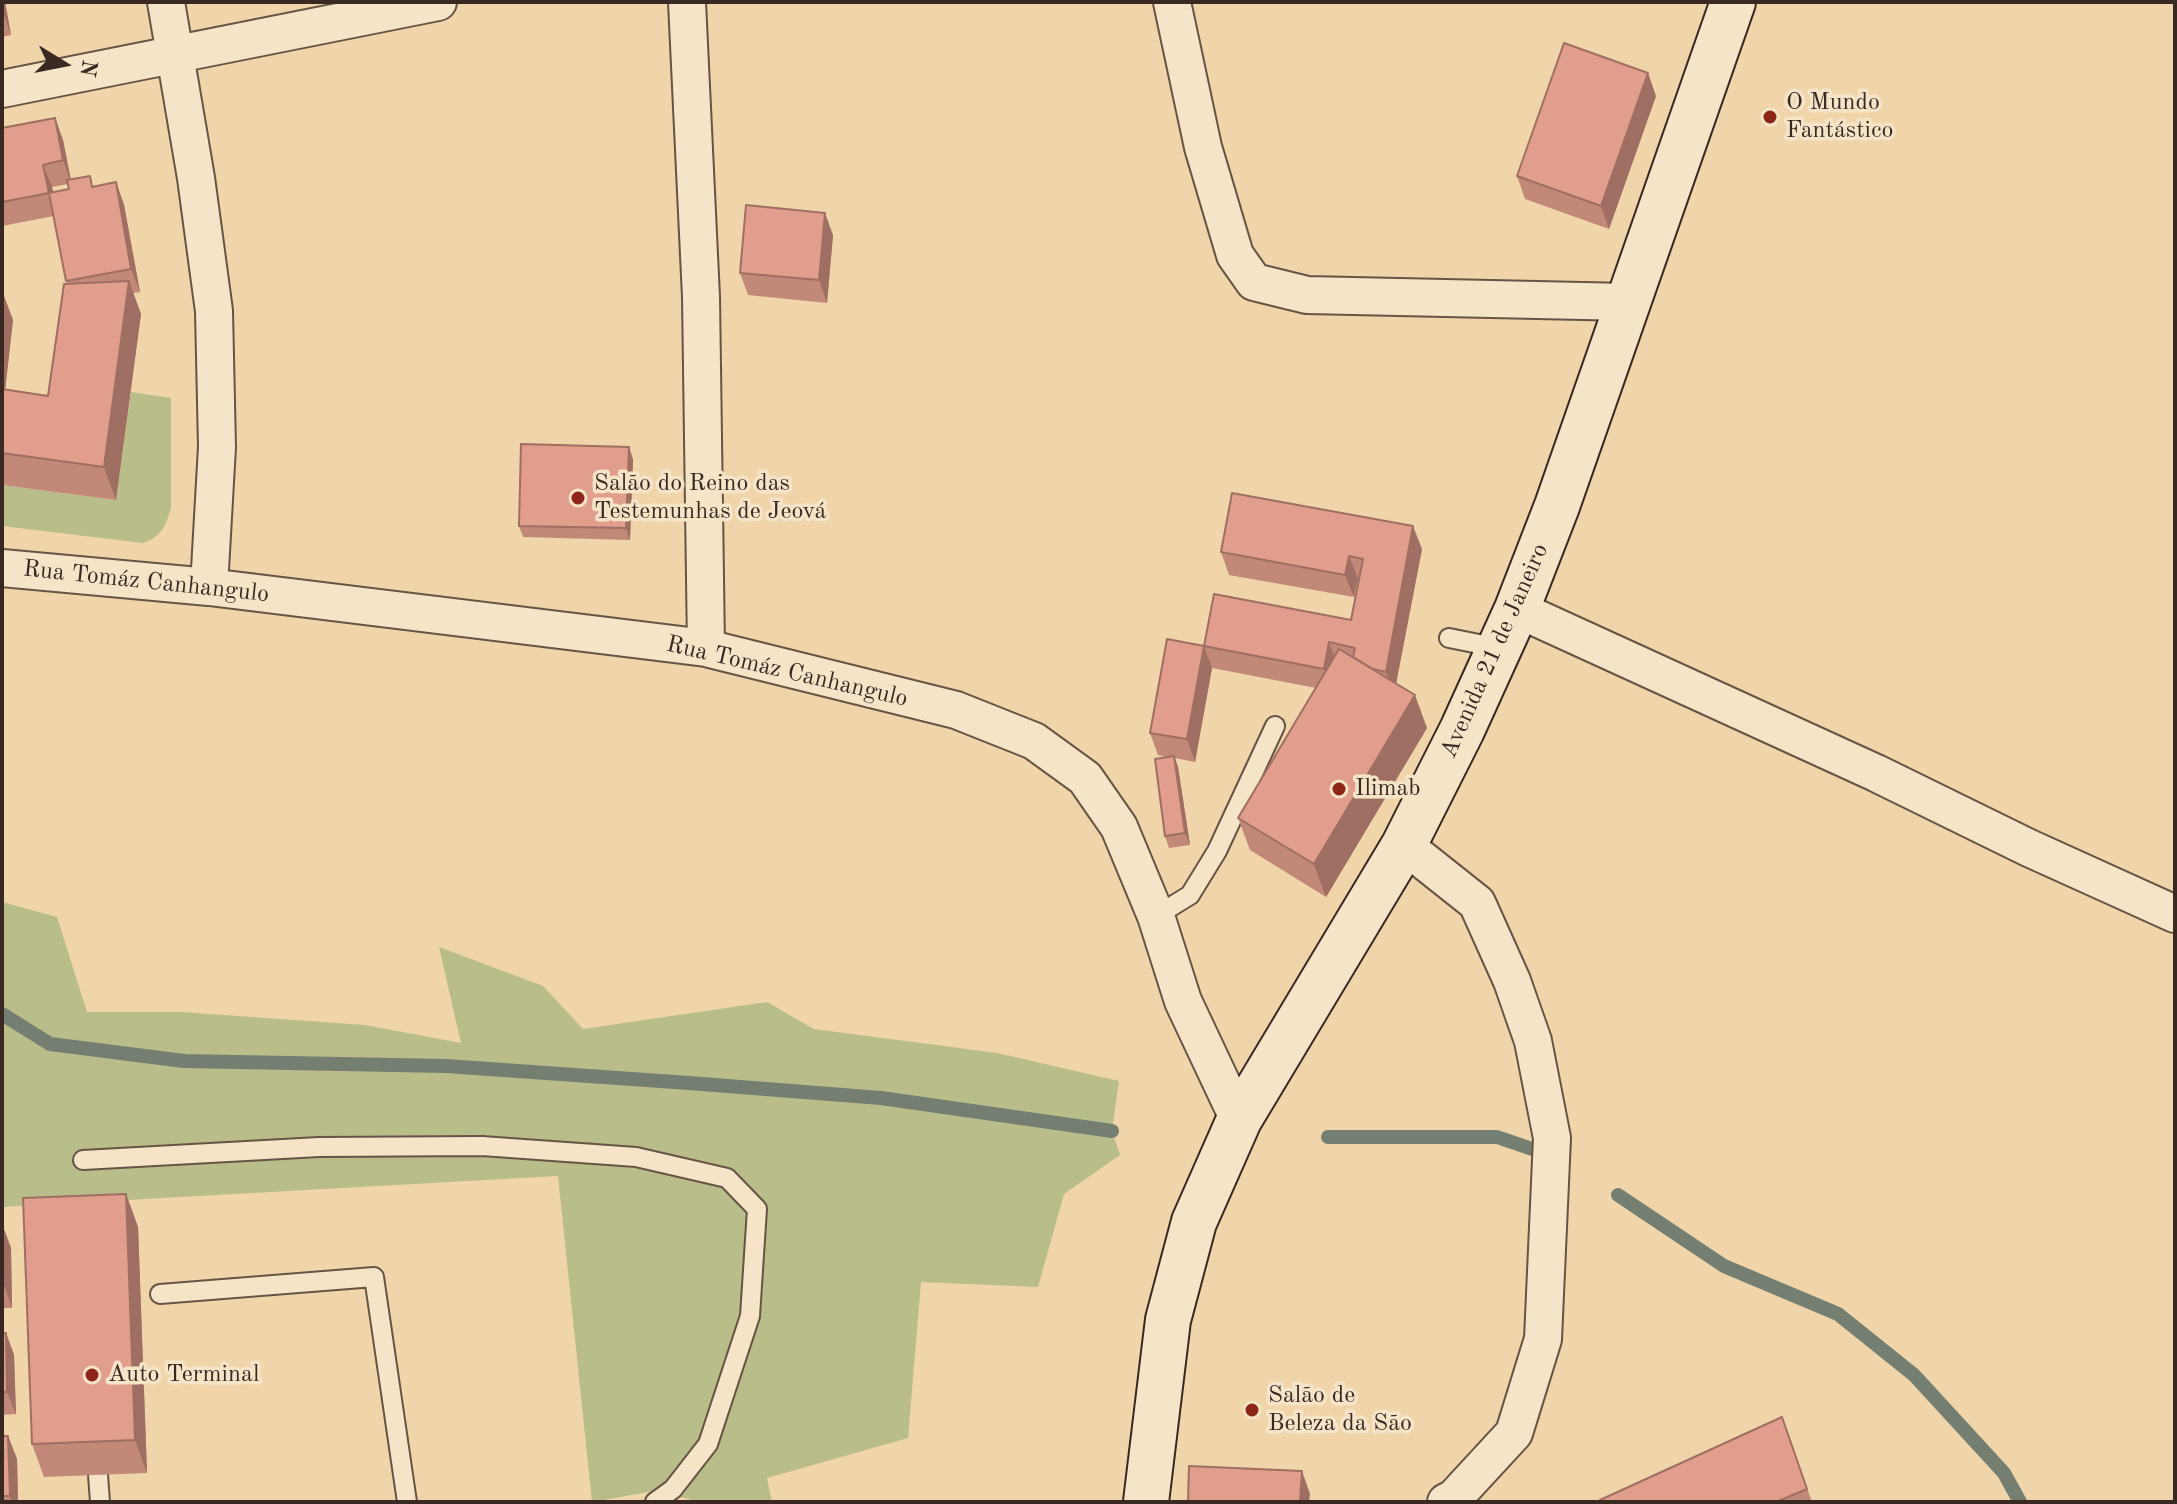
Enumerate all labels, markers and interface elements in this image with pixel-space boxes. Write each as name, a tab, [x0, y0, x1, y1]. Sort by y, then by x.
north arrow	[24, 24, 104, 104]
text: N	[75, 58, 100, 78]
place label: O Mundo Fantástico	[1786, 89, 1893, 145]
marker: O Mundo Fantástico	[1761, 108, 1779, 126]
place label: Salão do Reino das Testemunhas de Jeová	[594, 470, 826, 526]
marker: Salão do Reino das Testemunhas de Jeová	[569, 489, 587, 507]
street label: Avenida 21 de Janeiro	[1435, 539, 1555, 763]
street label: Rua Tomáz Canhangulo	[22, 555, 270, 609]
street label: Rua Tomáz Canhangulo	[663, 630, 911, 714]
place label: Ilimab	[1355, 775, 1421, 803]
marker: Ilimab	[1330, 780, 1348, 798]
place label: Auto Terminal	[108, 1361, 259, 1389]
marker: Auto Terminal	[83, 1366, 101, 1384]
place label: Salão de Beleza da São	[1268, 1382, 1412, 1438]
marker: Salão de Beleza da São	[1243, 1401, 1261, 1419]

